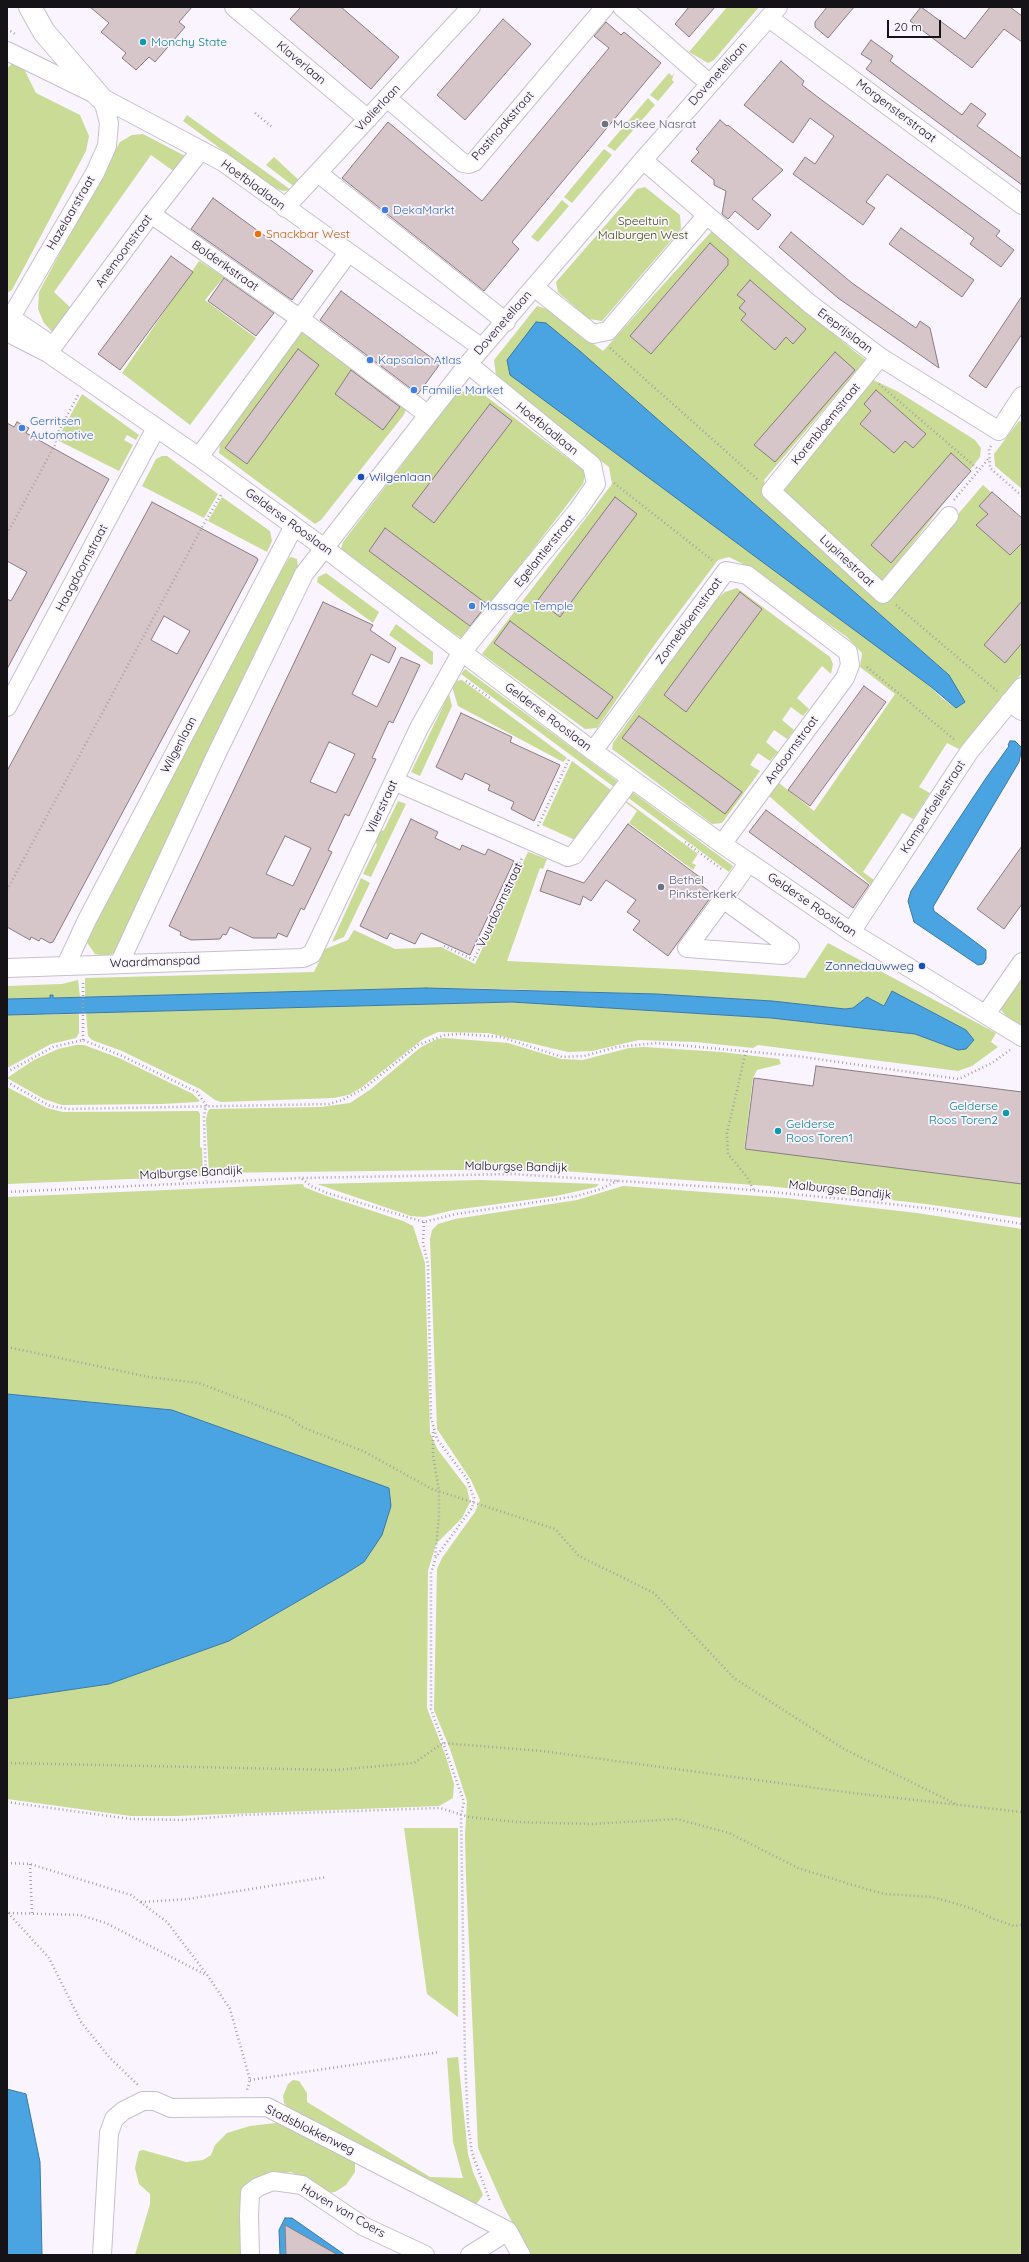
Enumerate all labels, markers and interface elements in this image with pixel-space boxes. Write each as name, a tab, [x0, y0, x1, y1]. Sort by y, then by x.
scale bar	[889, 12, 943, 38]
text: 20 m	[894, 19, 922, 34]
place label: Monchy State	[151, 35, 227, 49]
marker: Monchy State	[138, 37, 148, 47]
street label: Klaverlaan	[273, 38, 329, 88]
street label: Dovenetellaan	[686, 39, 750, 109]
street label: Morgensterstraat	[853, 76, 939, 146]
street label: Violierlaan	[353, 82, 403, 134]
street label: Pastinaakstraat	[469, 88, 537, 164]
place label: Moskee Nasrat	[613, 117, 696, 131]
marker: Moskee Nasrat	[600, 119, 610, 129]
street label: Hoefbladlaan	[218, 157, 288, 213]
street label: Hazelaarstraat	[44, 173, 98, 253]
place label: DekaMarkt	[393, 203, 454, 217]
marker: DekaMarkt	[380, 205, 390, 215]
street label: Anemoonstraat	[93, 212, 155, 290]
park label: Speeltuin Malburgen West	[598, 214, 688, 242]
place label: Snackbar West	[266, 227, 350, 241]
marker: Snackbar West	[253, 229, 263, 239]
street label: Bolderikstraat	[189, 238, 261, 294]
street label: Dovenetellaan	[471, 288, 535, 358]
street label: Ereprijslaan	[814, 305, 876, 357]
place label: Kapsalon Atlas	[378, 353, 461, 367]
marker: Kapsalon Atlas	[365, 355, 375, 365]
street label: Korenbloemstraat	[789, 380, 863, 468]
place label: Familie Market	[422, 383, 504, 397]
marker: Familie Market	[409, 385, 419, 395]
street label: Hoefbladlaan	[513, 400, 581, 458]
place label: Gerritsen Automotive	[30, 414, 94, 442]
marker: Gerritsen Automotive	[17, 423, 27, 433]
place label: Wilgenlaan	[369, 470, 431, 484]
marker: Wilgenlaan	[356, 472, 366, 482]
street label: Gelderse Rooslaan	[242, 485, 336, 559]
street label: Egelantierstraat	[512, 512, 578, 590]
street label: Haagdoornstraat	[53, 522, 111, 614]
street label: Lupinestraat	[817, 532, 877, 590]
street label: Zonnebloemstraat	[653, 575, 725, 667]
place label: Massage Temple	[480, 599, 573, 613]
marker: Massage Temple	[467, 601, 477, 611]
street label: Gelderse Rooslaan	[502, 680, 594, 754]
street label: Andoornstraat	[762, 713, 822, 787]
street label: Wilgenlaan	[158, 714, 200, 776]
street label: Kamperfoeliestraat	[898, 758, 968, 856]
street label: Vlierstraat	[363, 778, 401, 836]
street label: Vuurdoornstraat	[474, 860, 526, 950]
street label: Gelderse Rooslaan	[765, 870, 859, 940]
place label: Bethel Pinksterkerk	[669, 873, 737, 901]
marker: Bethel Pinksterkerk	[656, 882, 666, 892]
street label: Waardmanspad	[110, 953, 200, 971]
place label: Zonnedauwweg	[825, 959, 914, 973]
marker: Zonnedauwweg	[917, 961, 927, 971]
place label: Gelderse Roos Toren2	[929, 1099, 998, 1127]
marker: Gelderse Roos Toren2	[1001, 1108, 1011, 1118]
place label: Gelderse Roos Toren1	[786, 1117, 853, 1145]
marker: Gelderse Roos Toren1	[773, 1126, 783, 1136]
street label: Malburgse Bandijk	[464, 1159, 568, 1175]
street label: Malburgse Bandijk	[139, 1163, 243, 1183]
street label: Malburgse Bandijk	[788, 1177, 892, 1203]
street label: Stadsblokkenweg	[263, 2102, 357, 2158]
street label: Haven van Coers	[298, 2181, 388, 2241]

